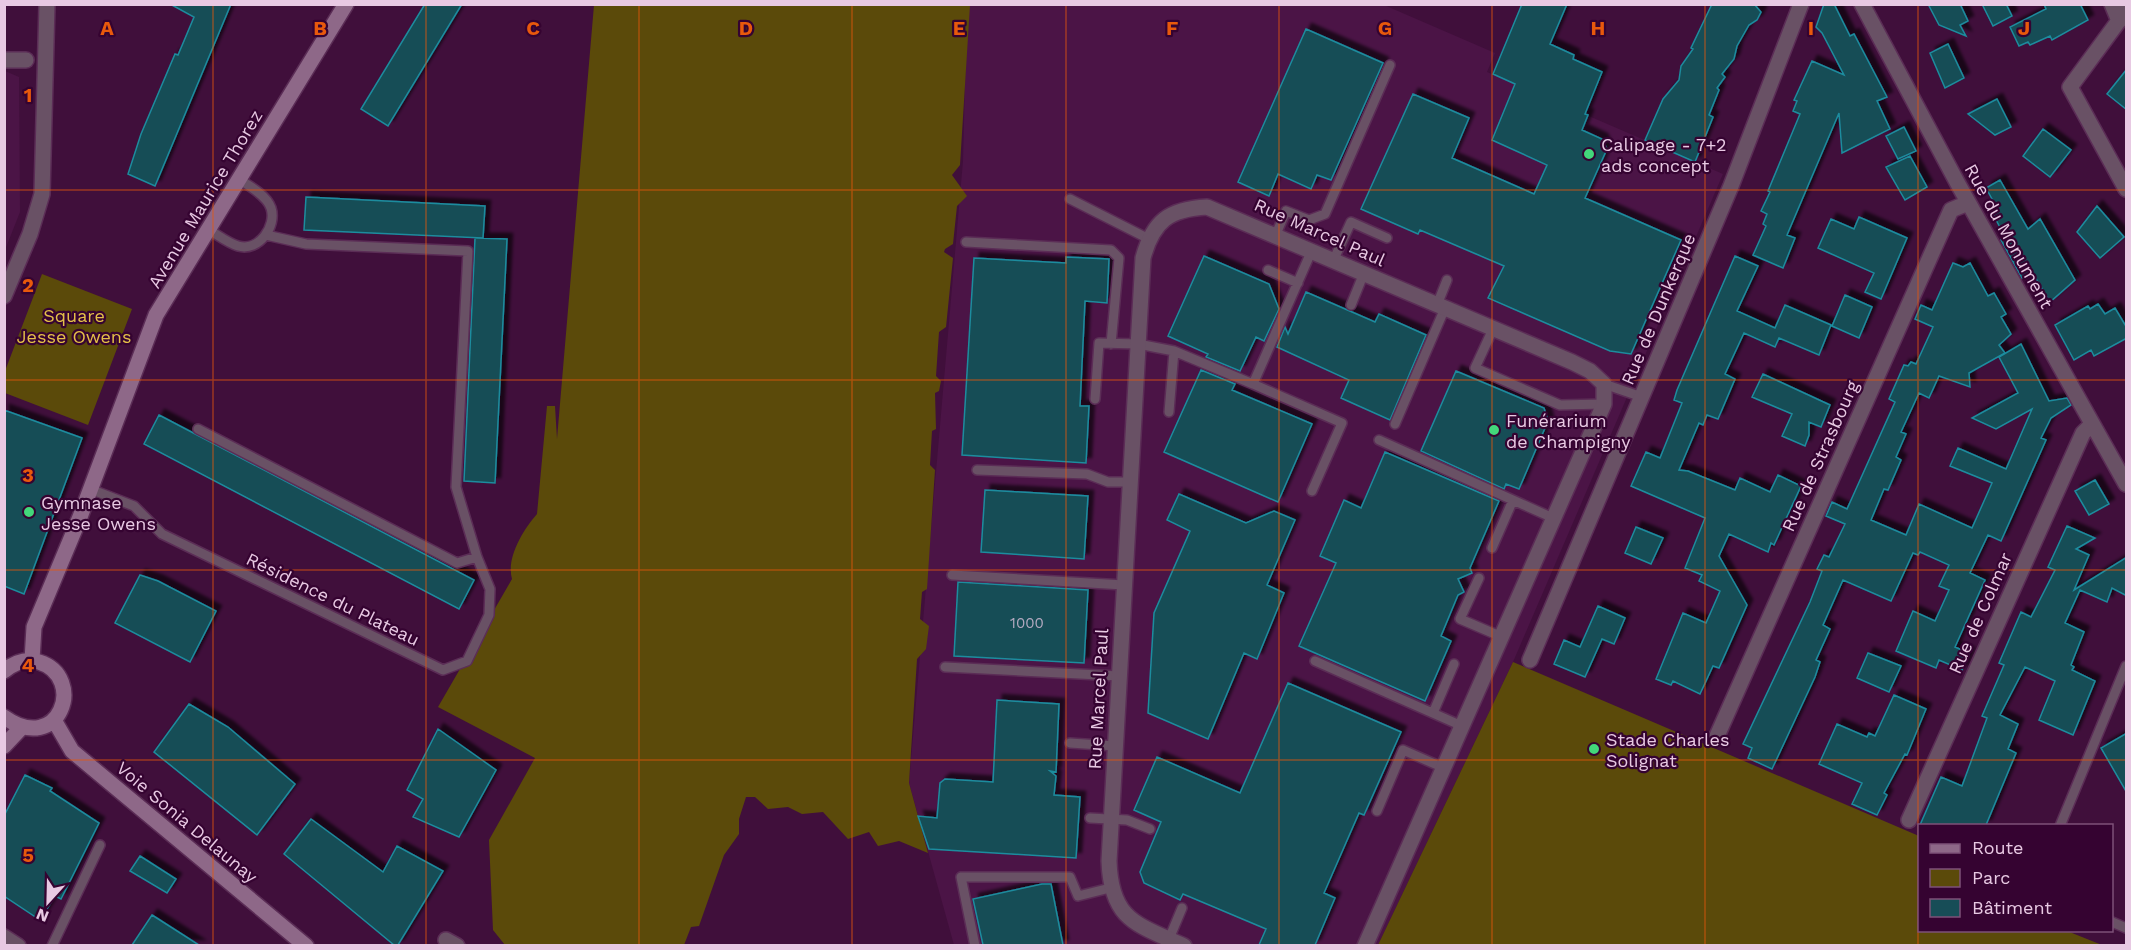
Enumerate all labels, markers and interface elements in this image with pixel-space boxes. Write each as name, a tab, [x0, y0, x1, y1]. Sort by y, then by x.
text: A	[100, 16, 114, 40]
text: B	[313, 16, 327, 40]
text: C	[526, 16, 540, 40]
text: D	[739, 16, 753, 40]
text: E	[953, 16, 965, 40]
text: F	[1166, 16, 1178, 40]
text: G	[1378, 16, 1392, 40]
text: H	[1591, 16, 1605, 40]
text: I	[1808, 16, 1814, 40]
text: J	[2018, 16, 2030, 40]
text: 1	[24, 83, 32, 107]
street label: Avenue Maurice Thorez	[143, 106, 267, 292]
place label: Calipage - 7+2 ads concept	[1601, 134, 1726, 176]
marker: Calipage - 7+2 ads concept	[1582, 147, 1596, 161]
street label: Rue du Monument	[1960, 160, 2058, 312]
street label: Rue Marcel Paul	[1251, 194, 1389, 270]
street label: Rue de Dunkerque	[1617, 230, 1699, 388]
text: 2	[22, 273, 34, 297]
park label: Square Jesse Owens	[17, 305, 131, 347]
street label: Rue de Strasbourg	[1777, 377, 1863, 535]
place label: Funérarium de Champigny	[1506, 410, 1631, 452]
marker: Funérarium de Champigny	[1487, 423, 1501, 437]
text: 3	[22, 463, 34, 487]
place label: Gymnase Jesse Owens	[41, 492, 156, 534]
marker: Gymnase Jesse Owens	[22, 505, 36, 519]
street label: Résidence du Plateau	[243, 548, 423, 650]
street label: Rue de Colmar	[1944, 549, 2016, 677]
house number: 1000	[1010, 614, 1044, 632]
street label: Rue Marcel Paul	[1084, 627, 1112, 770]
text: 4	[22, 653, 35, 677]
place label: Stade Charles Solignat	[1606, 729, 1729, 771]
marker: Stade Charles Solignat	[1587, 742, 1601, 756]
street label: Voie Sonia Delaunay	[112, 757, 262, 888]
legend	[1918, 824, 2113, 932]
text: Route	[1972, 837, 2024, 858]
text: 5	[22, 843, 34, 867]
text: Parc	[1972, 867, 2010, 888]
north arrow	[18, 872, 78, 932]
text: Bâtiment	[1972, 897, 2052, 918]
text: N	[34, 904, 52, 926]

